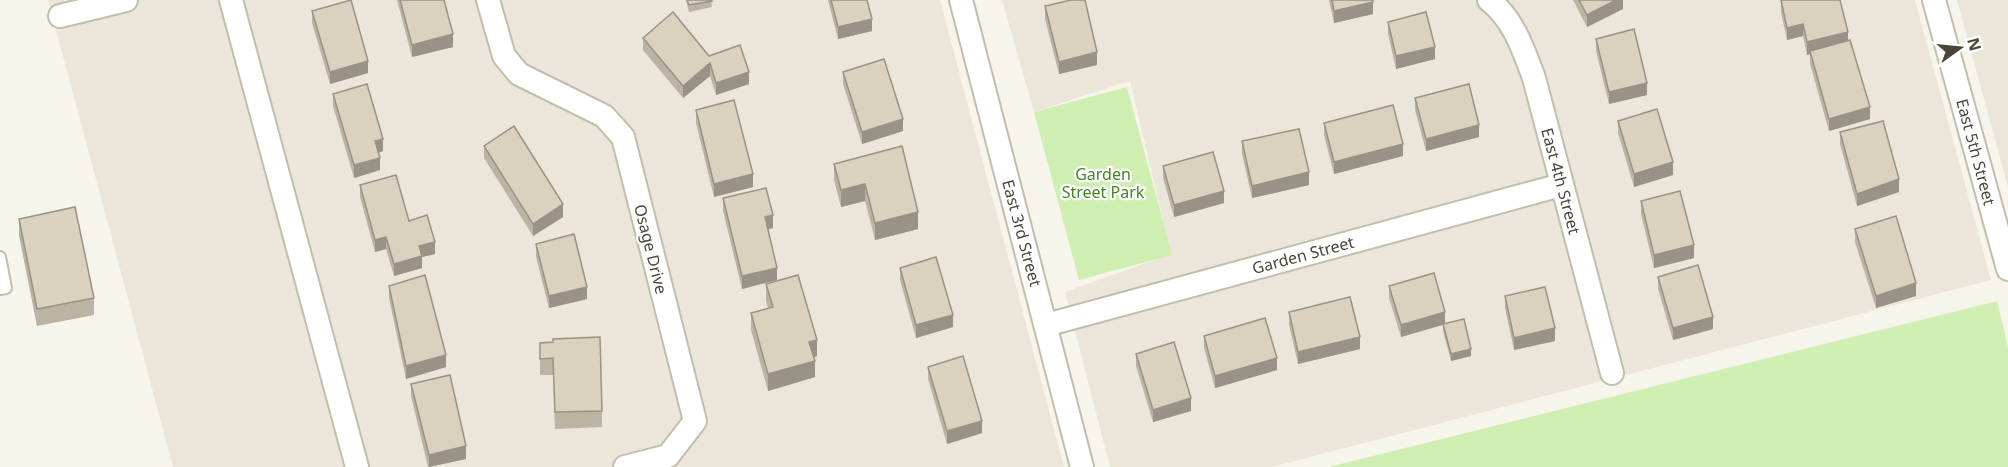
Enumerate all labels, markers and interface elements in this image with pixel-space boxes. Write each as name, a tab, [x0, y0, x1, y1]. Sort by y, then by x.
north arrow	[1930, 18, 1990, 78]
text: N	[1962, 35, 1987, 53]
street label: East 5th Street	[1951, 96, 2001, 208]
street label: East 4th Street	[1536, 125, 1586, 237]
park label: Garden Street Park	[1062, 163, 1145, 203]
street label: East 3rd Street	[997, 177, 1047, 289]
street label: Osage Drive	[629, 202, 673, 296]
street label: Garden Street	[1250, 231, 1357, 279]

